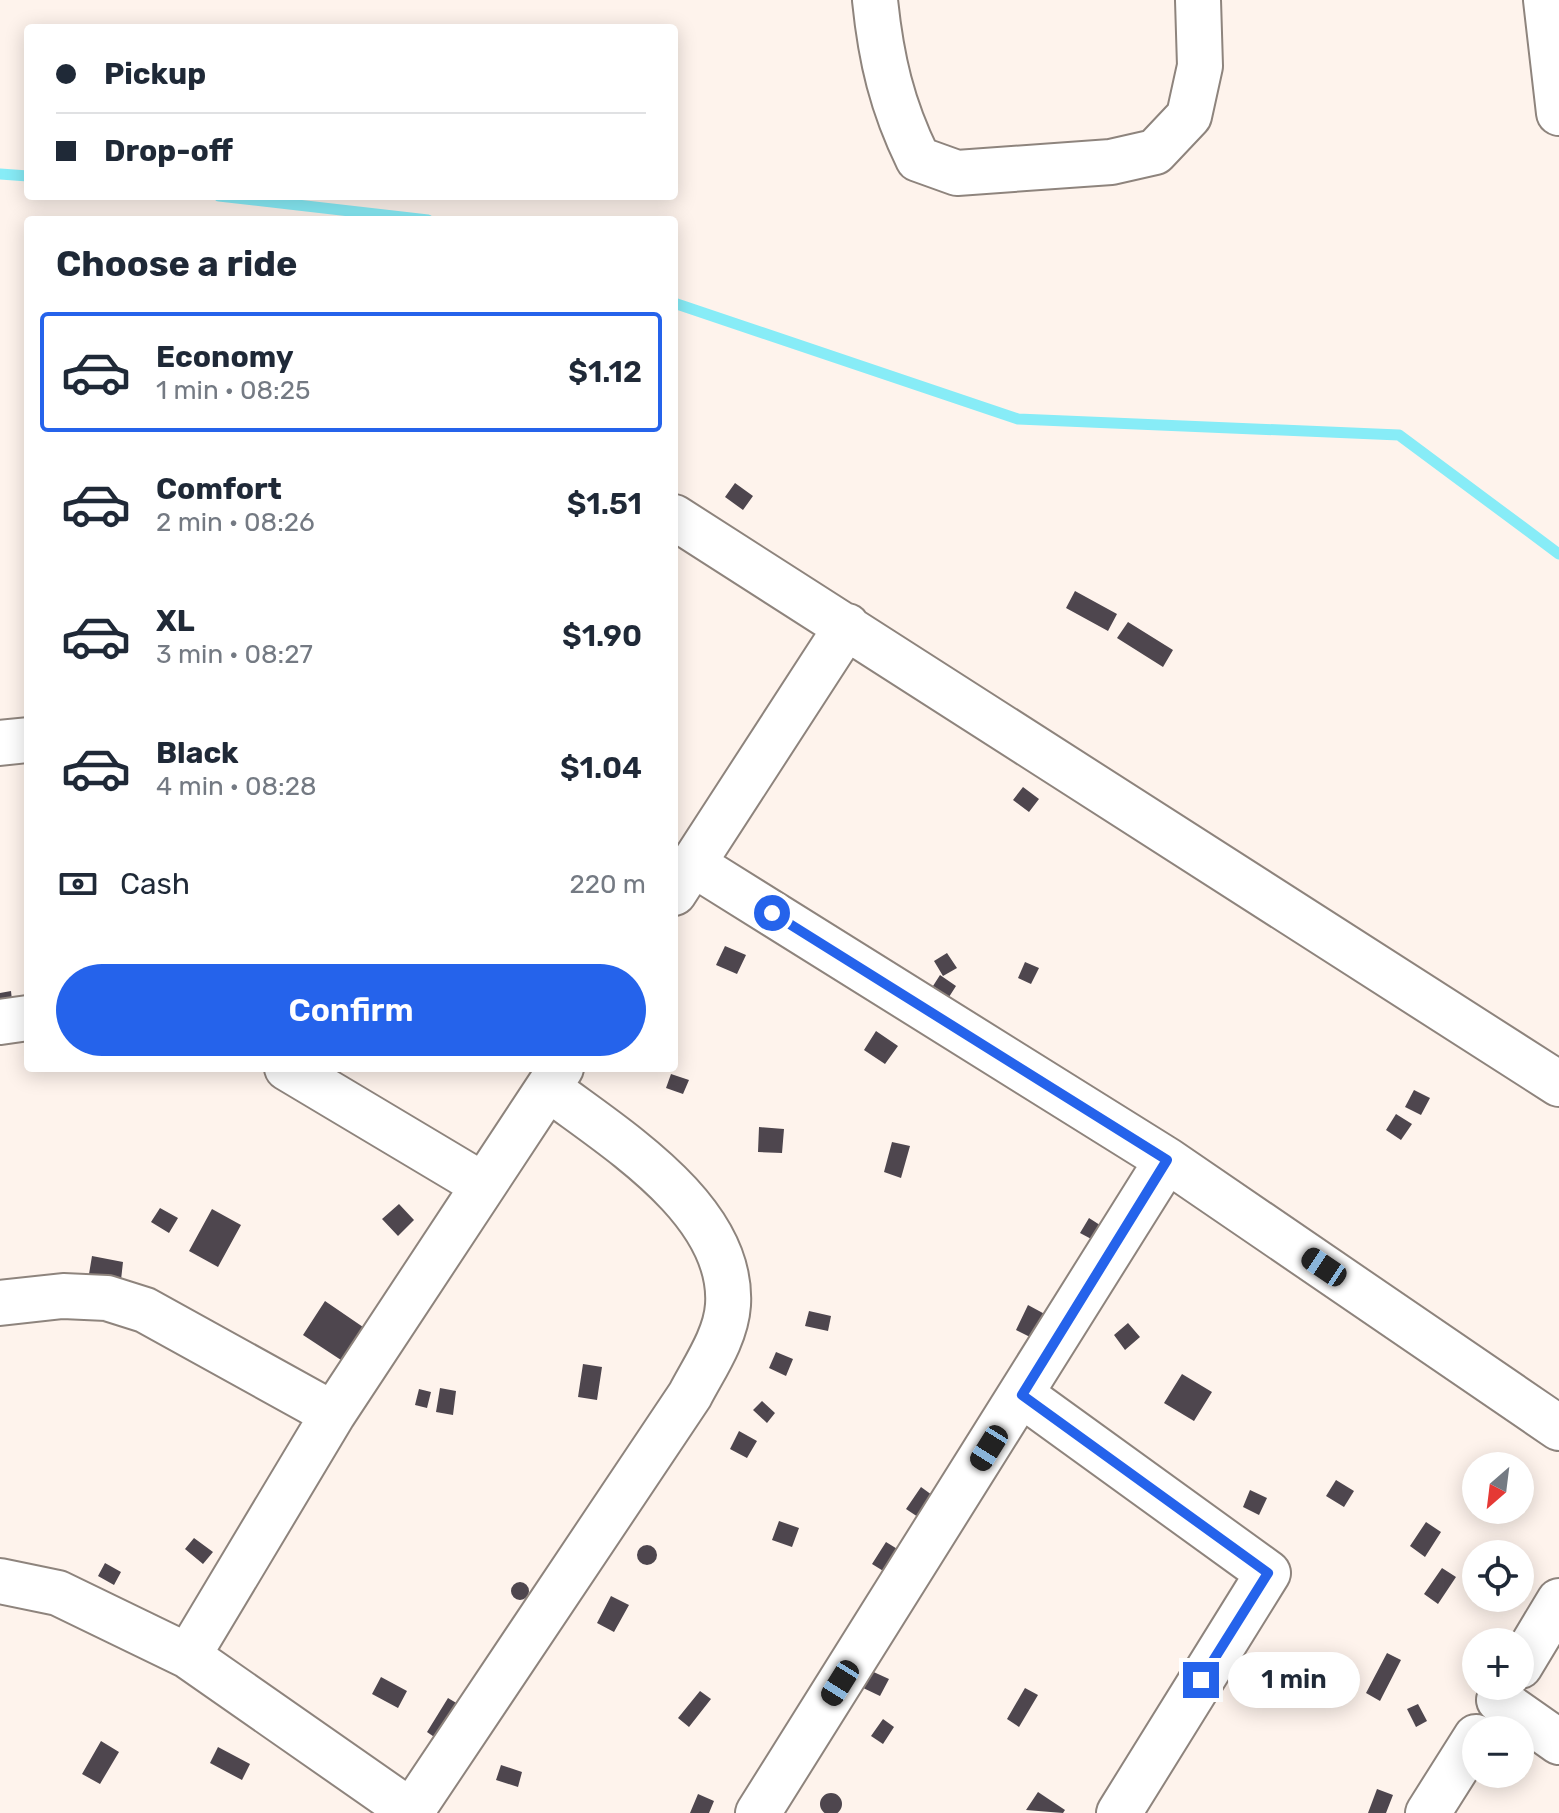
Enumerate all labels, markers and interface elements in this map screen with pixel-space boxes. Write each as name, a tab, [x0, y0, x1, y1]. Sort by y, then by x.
text: Pickup	[104, 56, 206, 92]
text: Drop-off	[104, 133, 233, 169]
text: Choose a ride	[56, 242, 297, 285]
icon: car	[60, 336, 132, 408]
text: Economy	[156, 339, 294, 375]
text: $1.12	[568, 354, 642, 390]
text: 1 min · 08:25	[156, 375, 310, 406]
icon: car	[60, 468, 132, 540]
text: Comfort	[156, 471, 282, 507]
text: $1.51	[567, 486, 642, 522]
text: 2 min · 08:26	[156, 507, 315, 538]
icon: car	[60, 600, 132, 672]
text: XL	[156, 603, 195, 639]
text: $1.90	[562, 618, 642, 654]
text: 3 min · 08:27	[156, 639, 313, 670]
icon: car	[60, 732, 132, 804]
text: Black	[156, 735, 239, 771]
text: $1.04	[560, 750, 642, 786]
text: 4 min · 08:28	[156, 771, 317, 802]
icon: cash	[56, 862, 100, 906]
text: Cash	[120, 866, 190, 902]
text: 220 m	[569, 869, 646, 900]
route start	[754, 895, 790, 931]
button: Confirm	[56, 964, 646, 1056]
car	[1297, 1244, 1351, 1290]
car	[966, 1421, 1012, 1475]
north arrow	[1462, 1452, 1534, 1524]
map controls	[1462, 1452, 1534, 1788]
button: locate	[1462, 1540, 1534, 1612]
button: +	[1462, 1628, 1534, 1700]
callout: 1 min	[1229, 1652, 1361, 1708]
car	[817, 1656, 863, 1710]
route end	[1183, 1662, 1219, 1698]
text: 1 min	[1261, 1664, 1327, 1695]
button: −	[1462, 1716, 1534, 1788]

